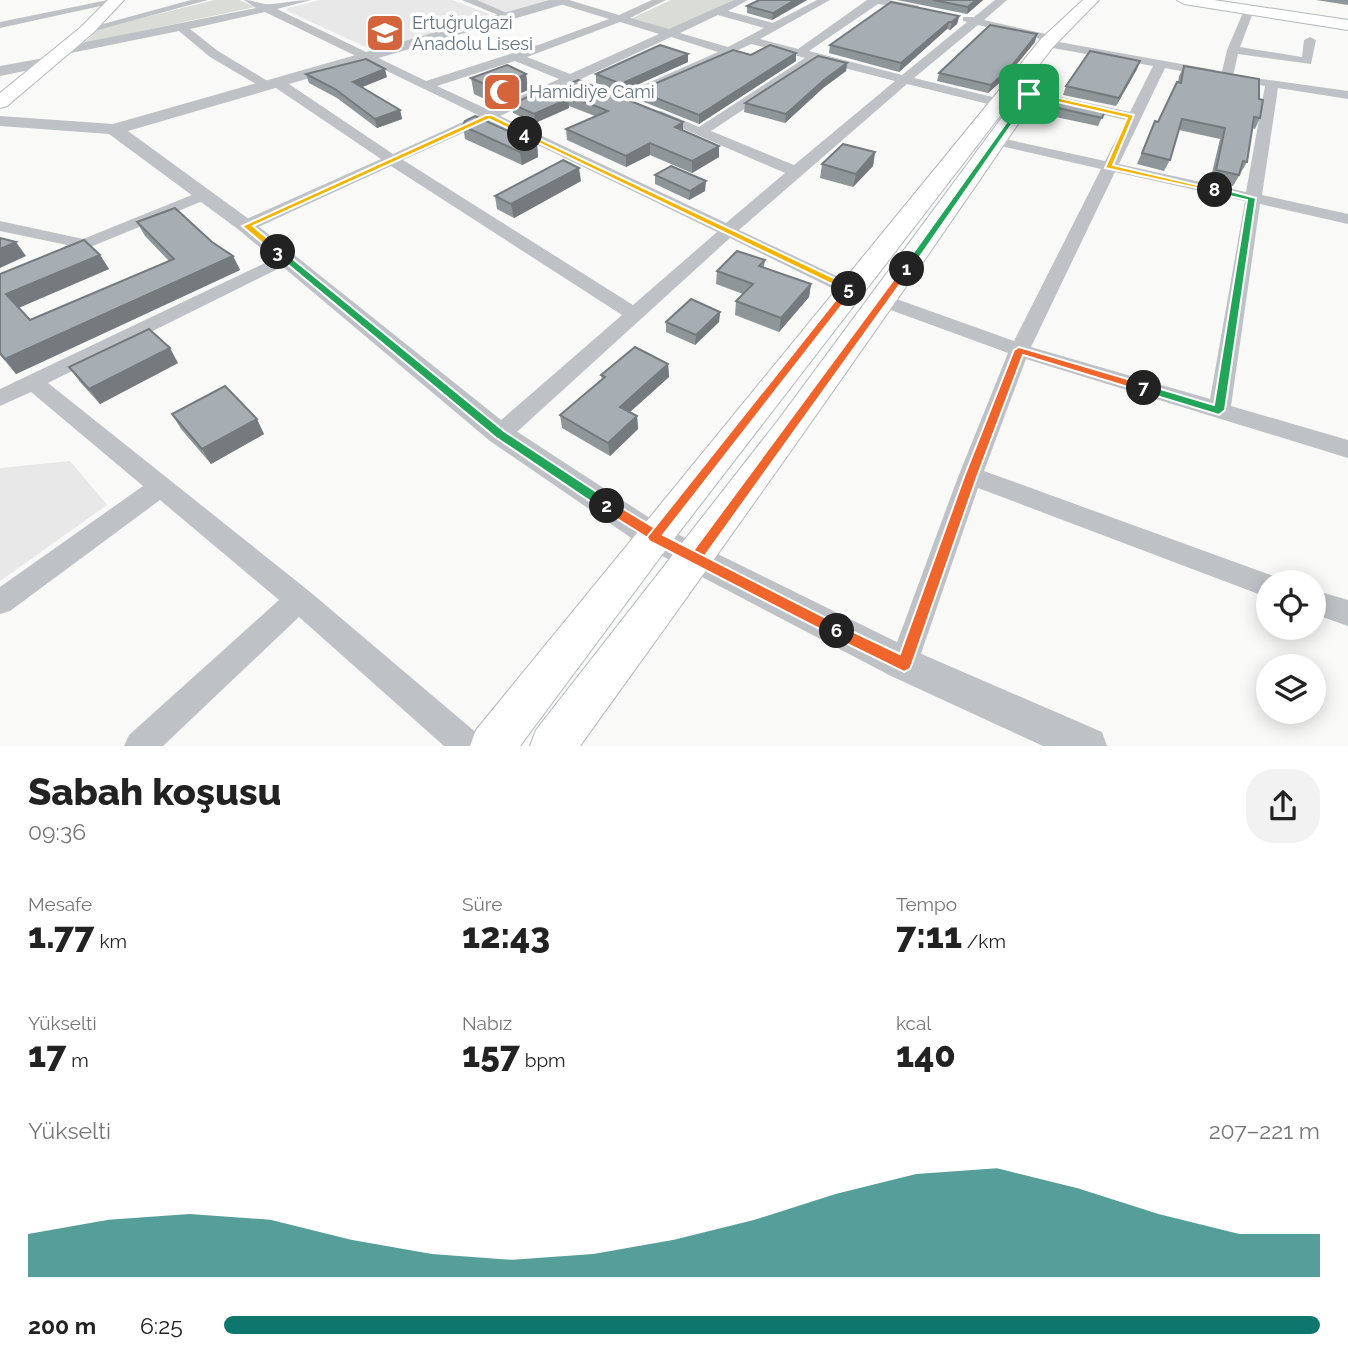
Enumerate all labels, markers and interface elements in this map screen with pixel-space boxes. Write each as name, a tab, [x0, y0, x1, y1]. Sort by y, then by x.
school or university icon: Ertuğrulgazi Anadolu Lisesi	[364, 12, 406, 54]
place label: Ertuğrulgazi Anadolu Lisesi	[412, 12, 533, 54]
pin	[999, 64, 1059, 124]
mosque icon: Hamidiye Cami	[481, 71, 523, 113]
icon: arrive	[1010, 75, 1048, 113]
place label: Hamidiye Cami	[529, 81, 655, 102]
pin: 4	[508, 116, 542, 152]
text: 4	[519, 122, 530, 144]
pin: 8	[1198, 172, 1232, 208]
text: 8	[1209, 178, 1220, 200]
pin: 3	[260, 234, 296, 270]
text: 3	[272, 240, 283, 262]
pin: 1	[890, 252, 925, 286]
text: 1	[902, 257, 911, 279]
pin: 5	[832, 272, 866, 306]
text: 5	[843, 277, 854, 299]
pin: 7	[1126, 370, 1162, 406]
text: 7	[1138, 376, 1149, 398]
pin: 2	[590, 489, 624, 524]
text: 2	[601, 494, 612, 516]
map controls	[1256, 570, 1326, 724]
button: locate	[1256, 570, 1326, 640]
pin: 6	[820, 614, 854, 648]
text: 6	[831, 619, 842, 641]
button: layers	[1256, 654, 1326, 724]
text: Sabah koşusu	[28, 769, 281, 814]
button: share	[1246, 769, 1320, 843]
text: 09:36	[28, 818, 86, 845]
text: Mesafe	[28, 893, 92, 915]
text: Süre	[462, 893, 502, 915]
text: Tempo	[896, 893, 957, 915]
text: 1.77	[28, 915, 95, 956]
text: 12:43	[462, 915, 550, 956]
text: 7:11	[896, 915, 962, 956]
text: km	[95, 930, 127, 952]
text: /km	[962, 930, 1006, 952]
text: Yükselti	[28, 1012, 97, 1034]
text: Nabız	[462, 1012, 512, 1034]
text: kcal	[896, 1012, 932, 1034]
text: 17	[28, 1034, 66, 1075]
text: 157	[462, 1034, 520, 1075]
text: 140	[896, 1034, 956, 1075]
text: m	[66, 1049, 89, 1071]
text: bpm	[520, 1049, 566, 1071]
text: Yükselti	[28, 1117, 111, 1144]
text: 207–221 m	[1209, 1117, 1320, 1144]
text: 200 m	[28, 1312, 96, 1339]
text: 6:25	[140, 1312, 183, 1339]

